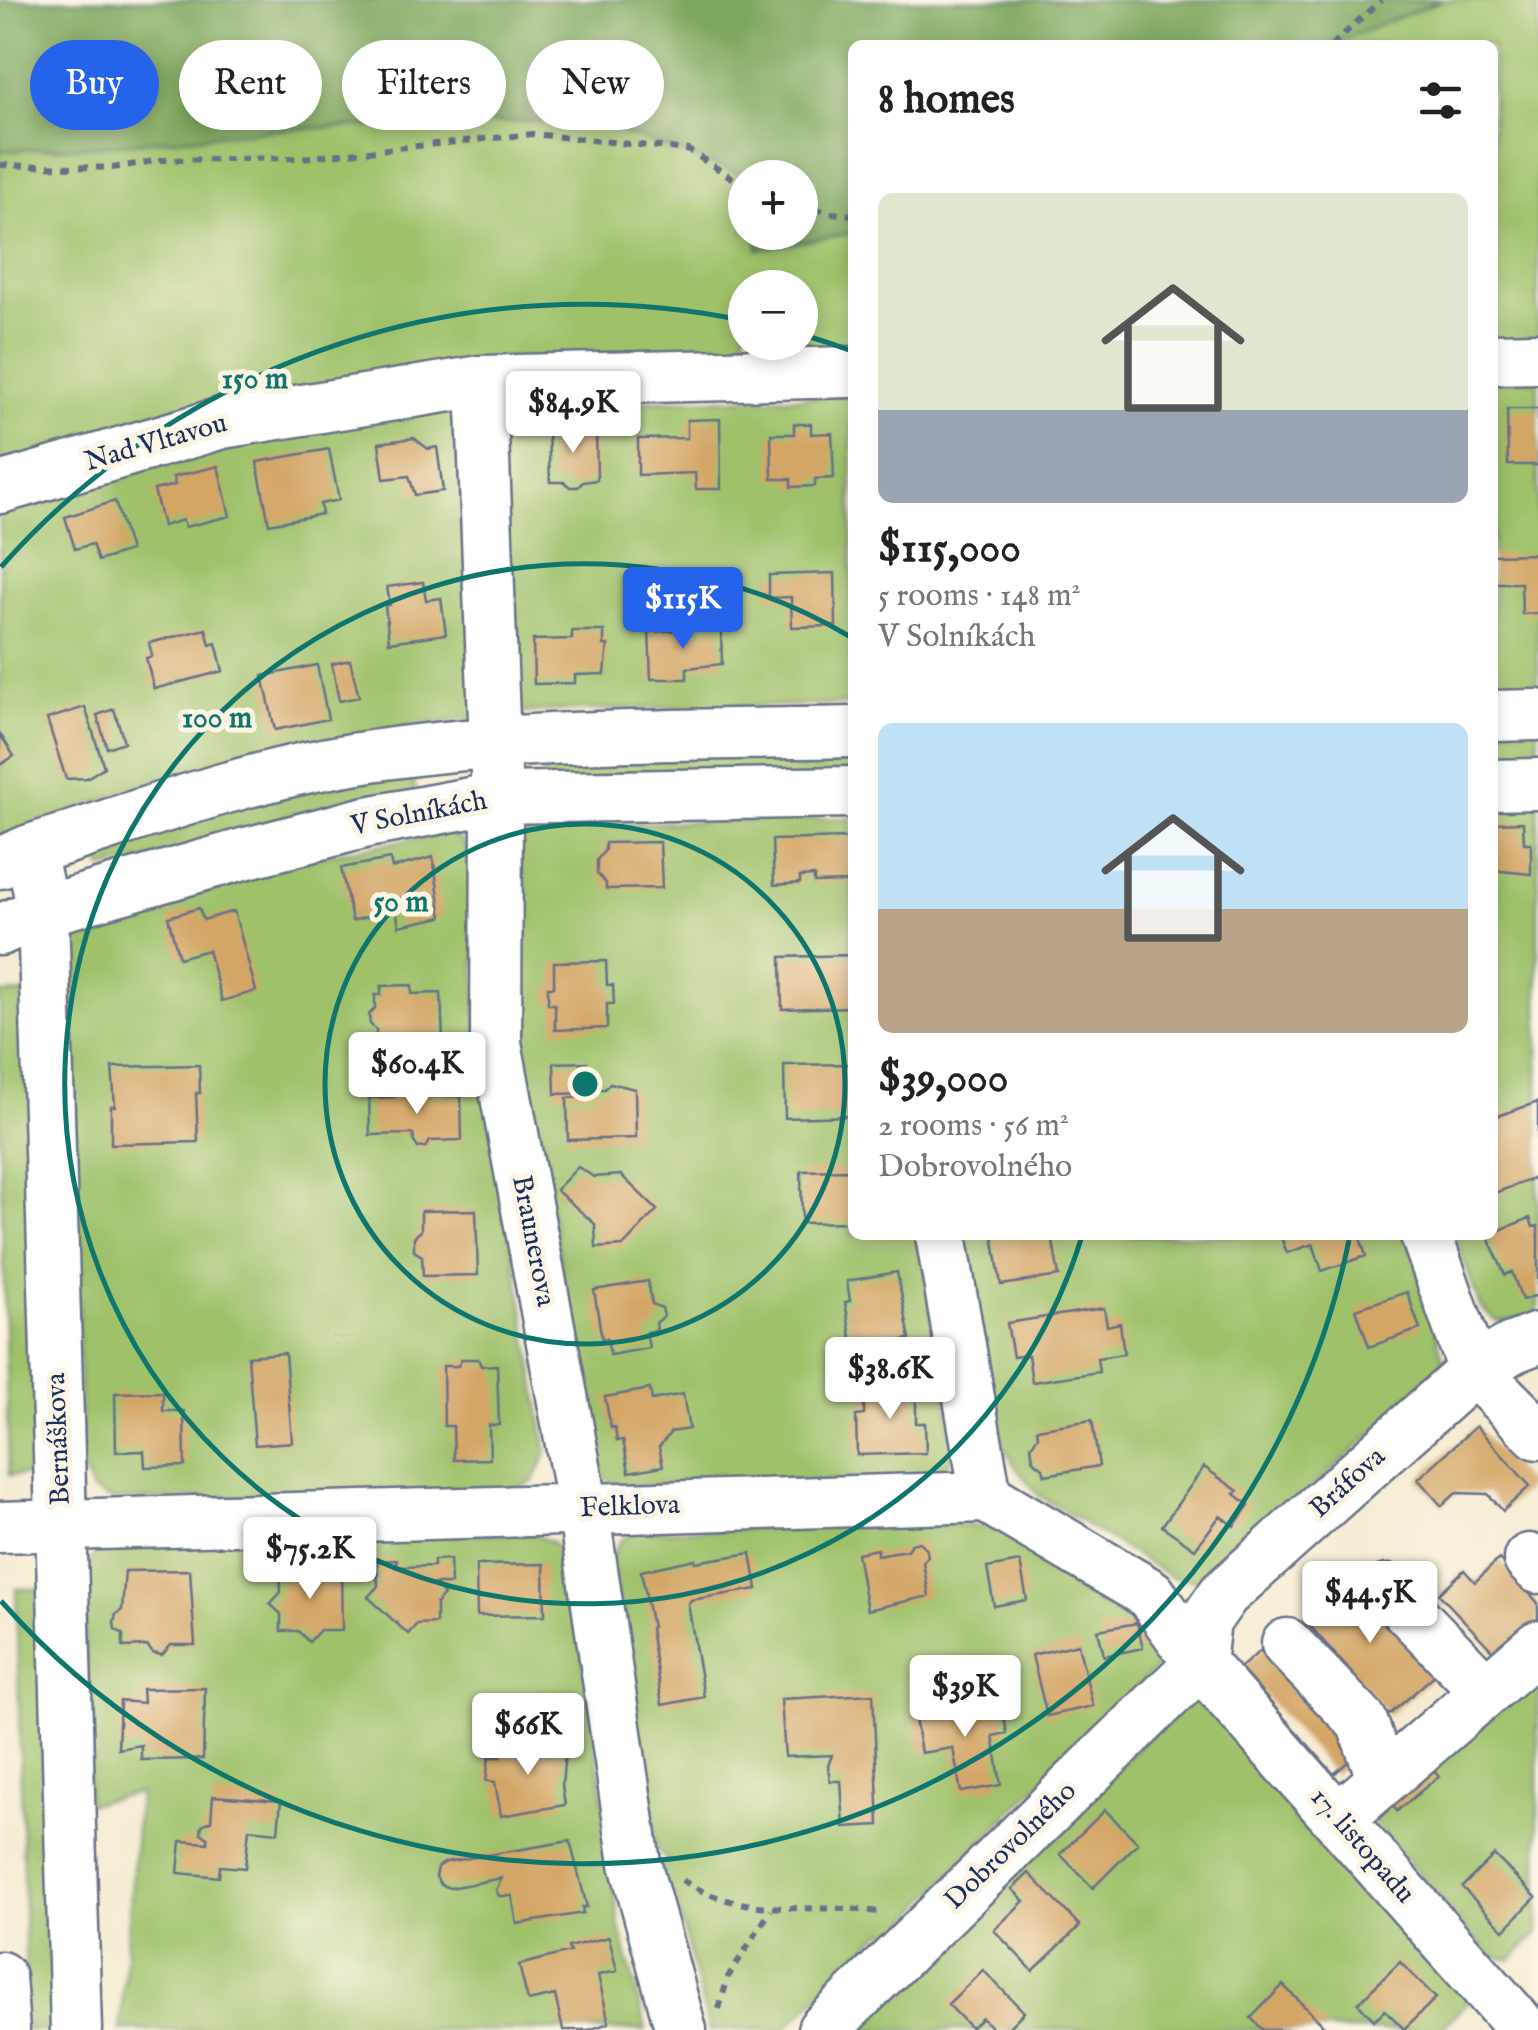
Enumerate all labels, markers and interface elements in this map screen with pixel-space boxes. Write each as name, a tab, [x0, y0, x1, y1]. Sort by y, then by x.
chip: Buy	[30, 40, 159, 130]
chip: Rent	[179, 40, 322, 130]
chip: Filters	[342, 40, 506, 130]
chip: New	[526, 40, 664, 130]
icon: filters	[1413, 73, 1468, 128]
text: 8 homes	[878, 74, 1015, 127]
map controls	[728, 160, 818, 360]
button: +	[728, 160, 818, 250]
icon: home	[1083, 258, 1263, 438]
button: −	[728, 270, 818, 360]
text: 150 m	[222, 361, 288, 399]
pin: $84.9K	[492, 371, 654, 456]
text: $84.9K	[528, 383, 618, 424]
street label: Nad Vltavou	[81, 406, 231, 480]
text: $115,000	[878, 523, 1021, 576]
pin: $115K	[613, 567, 753, 652]
text: 5 rooms · 148 m²	[878, 576, 1081, 617]
text: $115K	[645, 579, 721, 620]
text: V Solníkách	[878, 617, 1036, 658]
text: 100 m	[182, 700, 252, 738]
street label: V Solníkách	[347, 784, 490, 845]
icon: home	[1083, 788, 1263, 968]
text: 50 m	[373, 884, 429, 922]
pin: $60.4K	[336, 1032, 498, 1117]
text: $60.4K	[371, 1044, 463, 1085]
text: $39,000	[878, 1053, 1008, 1106]
centre of rings	[567, 1066, 603, 1102]
text: 2 rooms · 56 m²	[878, 1106, 1069, 1147]
text: Dobrovolného	[878, 1147, 1072, 1188]
street label: Braunerova	[503, 1173, 563, 1310]
pin: $38.6K	[809, 1337, 971, 1422]
text: $38.6K	[847, 1349, 933, 1390]
street label: Bernáškova	[39, 1371, 79, 1506]
street label: Bráfova	[1303, 1439, 1394, 1526]
street label: Felklova	[579, 1488, 681, 1526]
pin: $75.2K	[229, 1517, 391, 1602]
text: $75.2K	[265, 1529, 355, 1570]
pin: $44.5K	[1289, 1561, 1451, 1646]
text: $44.5K	[1324, 1573, 1416, 1614]
pin: $39K	[906, 1655, 1024, 1740]
text: $39K	[932, 1667, 998, 1708]
pin: $66K	[469, 1693, 587, 1778]
text: $66K	[494, 1705, 562, 1746]
street label: Dobrovolného	[938, 1774, 1084, 1918]
street label: 17. listopadu	[1302, 1781, 1422, 1911]

